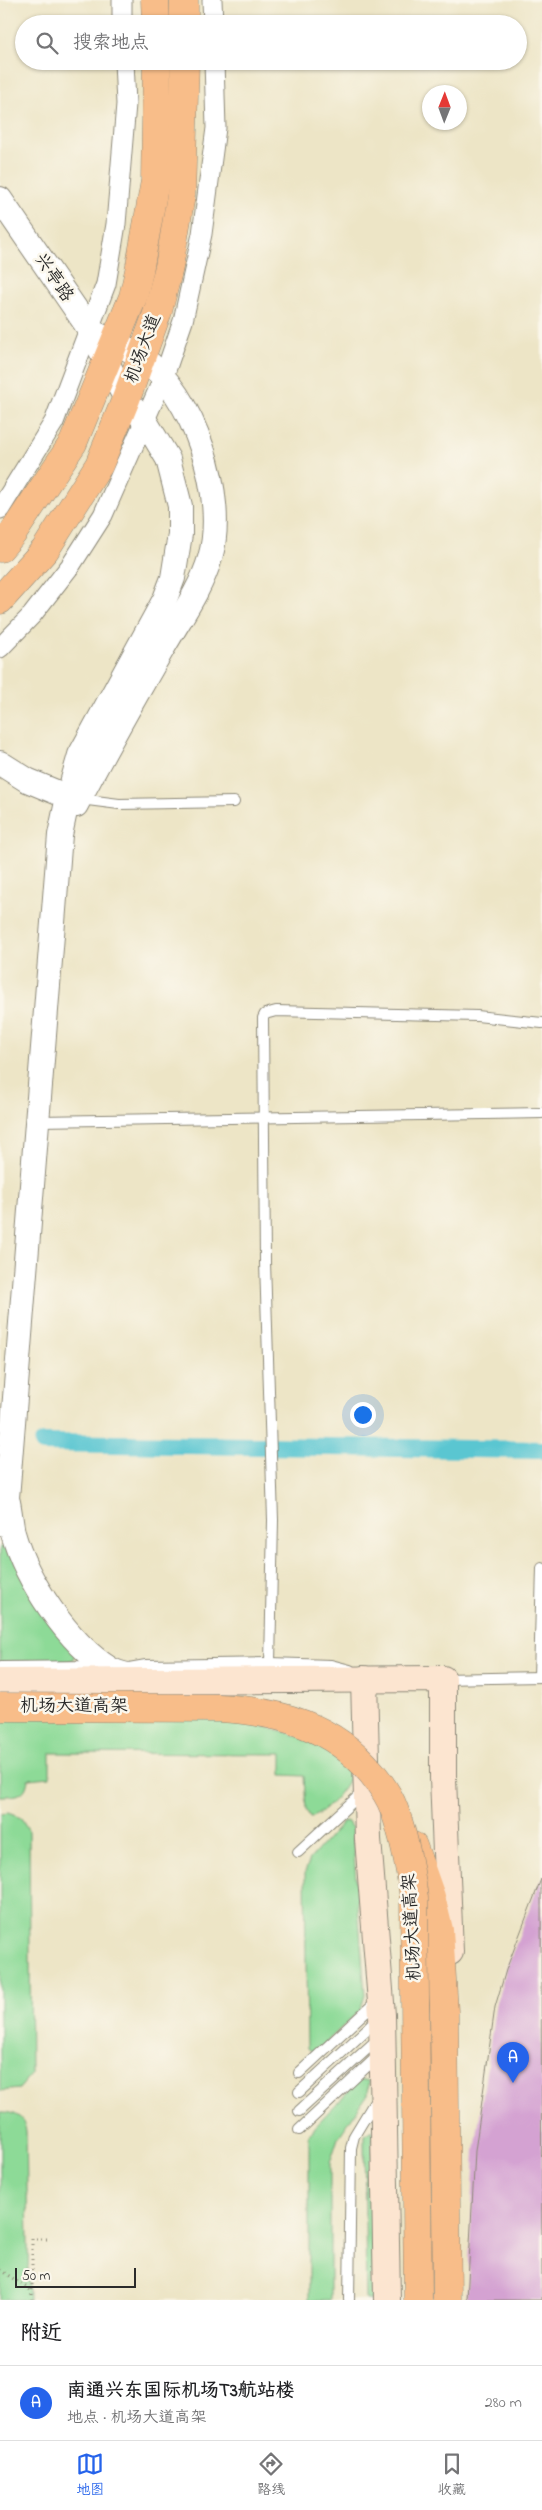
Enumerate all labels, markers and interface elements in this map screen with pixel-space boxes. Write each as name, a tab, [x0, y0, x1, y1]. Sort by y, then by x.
search box	[15, 15, 527, 70]
icon: search	[33, 29, 61, 57]
text: 搜索地点	[73, 30, 149, 57]
north arrow	[422, 85, 467, 130]
street label: 兴亭路	[27, 248, 79, 308]
street label: 机场大道	[119, 311, 169, 387]
your location	[350, 1402, 376, 1428]
street label: 机场大道高架	[20, 1694, 128, 1720]
street label: 机场大道高架	[397, 1872, 429, 1982]
pin: A	[497, 2042, 529, 2083]
scale bar	[15, 2265, 136, 2288]
text: 50 m	[22, 2266, 50, 2287]
text: 附近	[20, 2319, 62, 2349]
text: 南通兴东国际机场T3航站楼	[67, 2378, 295, 2405]
text: A	[31, 2391, 41, 2415]
text: 280 m	[485, 2391, 522, 2415]
text: 地点 · 机场大道高架	[67, 2406, 206, 2430]
tab: 地图	[76, 2450, 104, 2501]
tab: 路线	[257, 2450, 285, 2501]
tab: 收藏	[438, 2450, 466, 2501]

